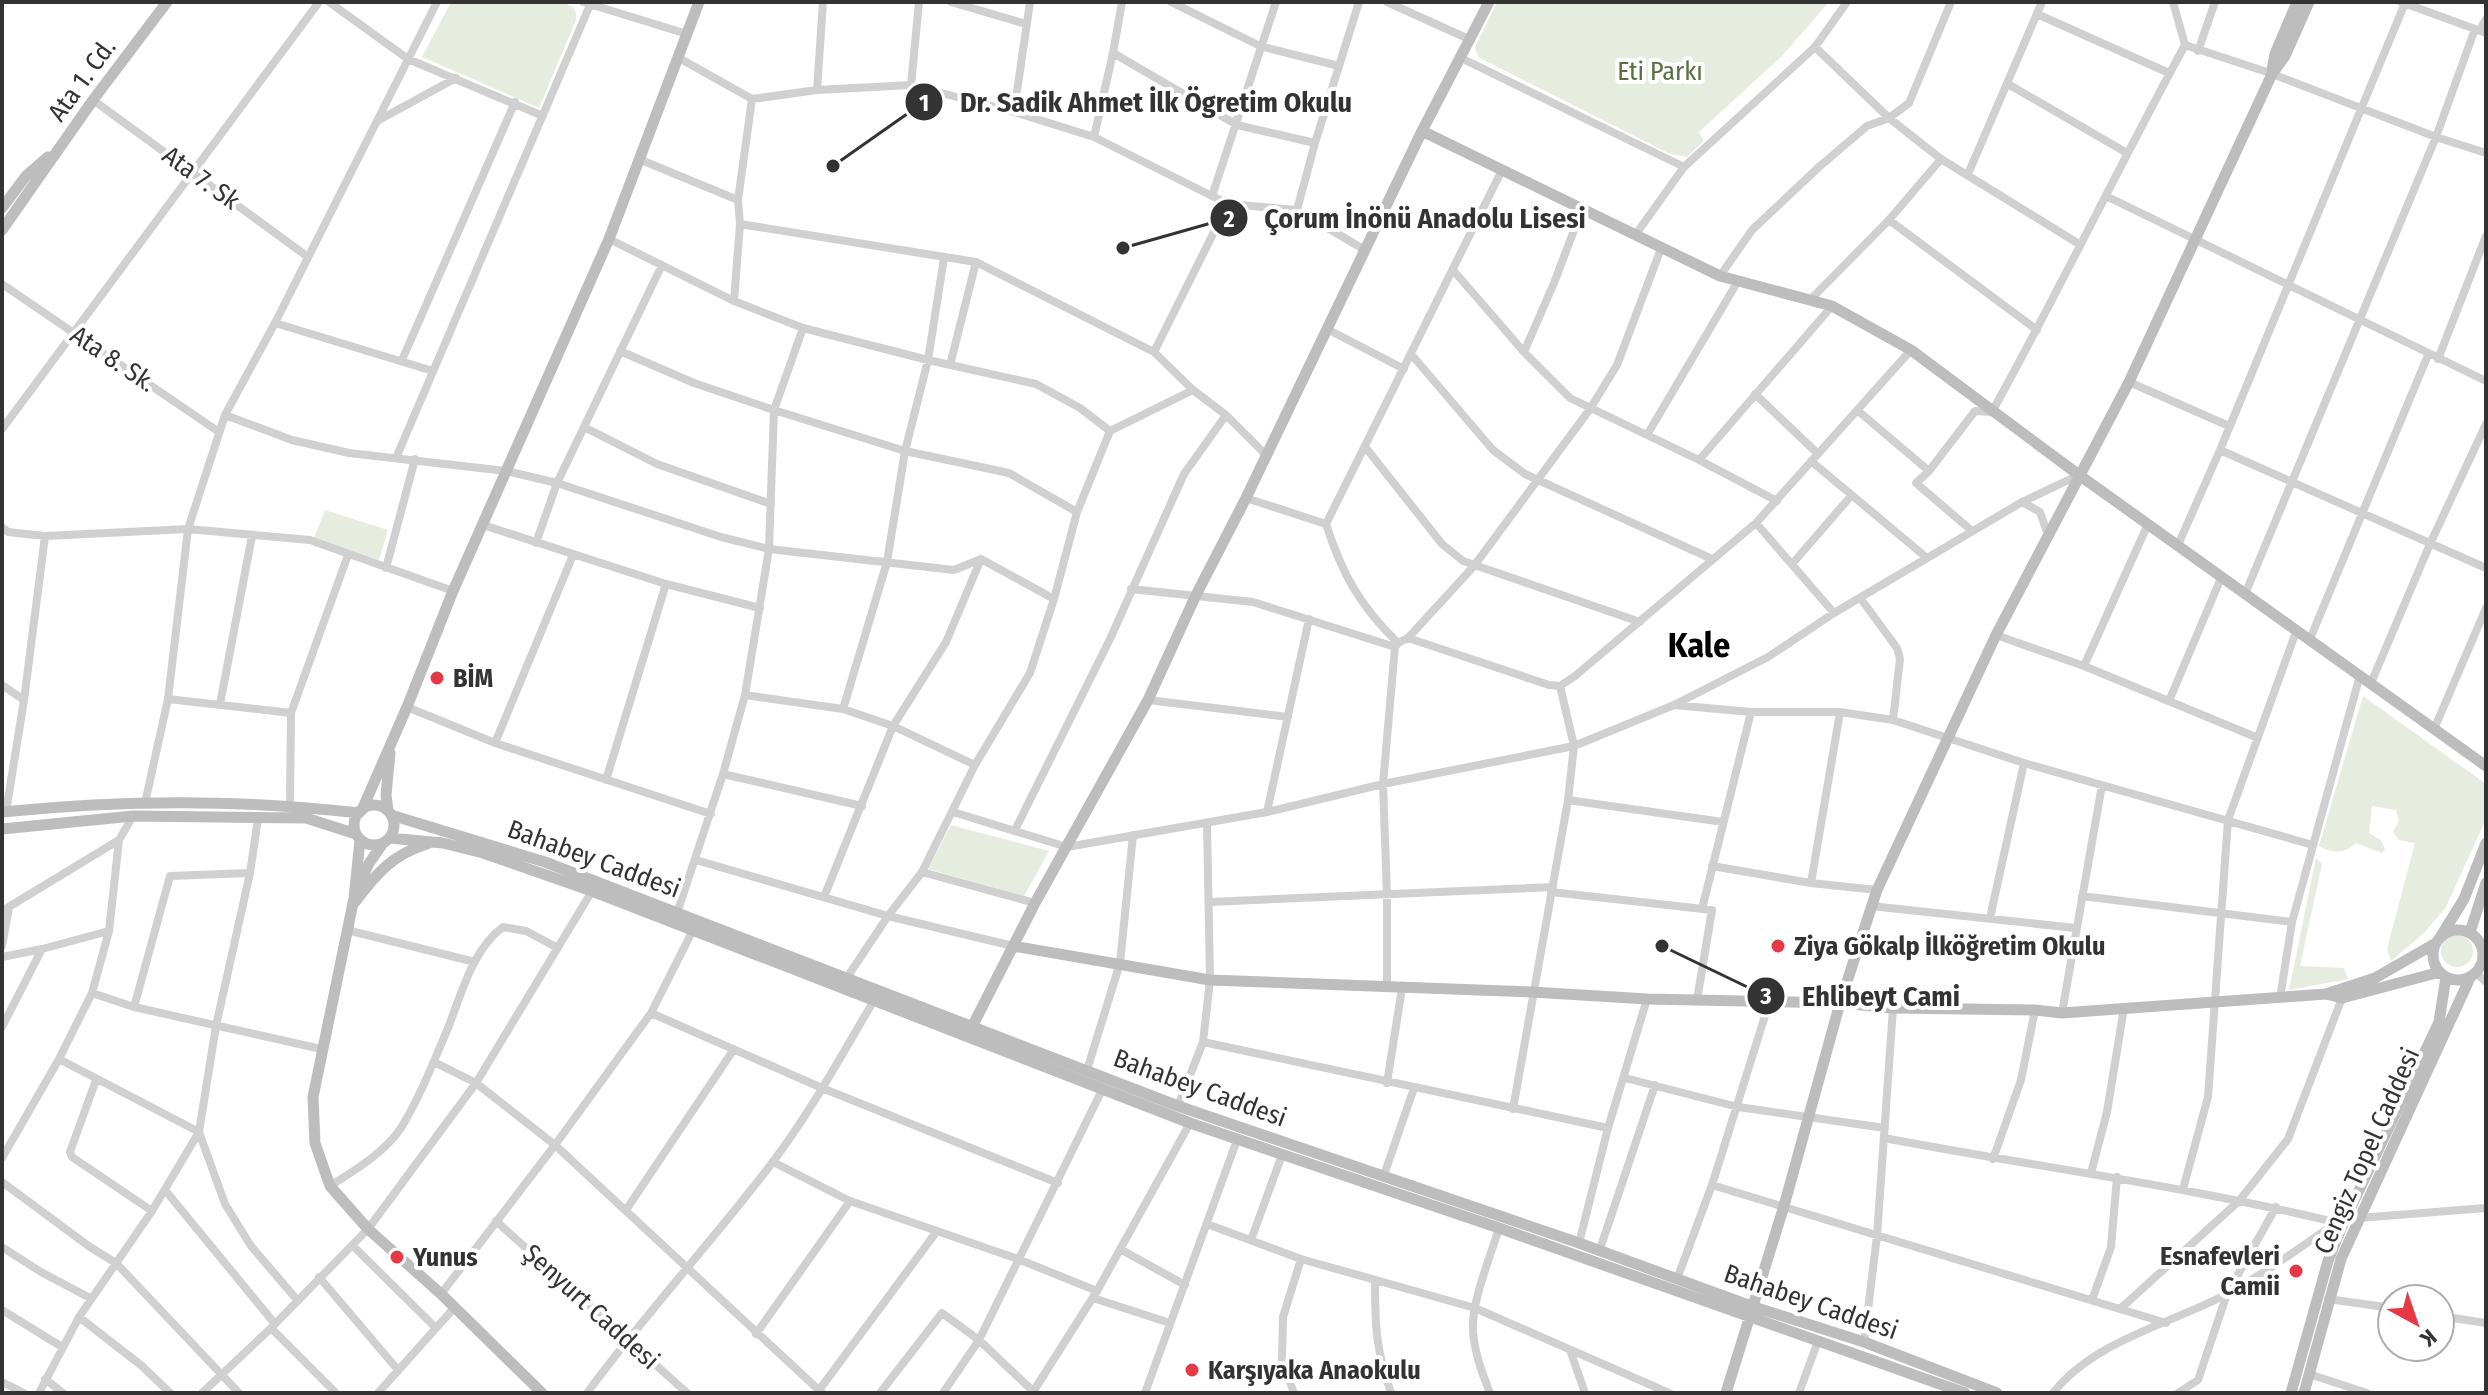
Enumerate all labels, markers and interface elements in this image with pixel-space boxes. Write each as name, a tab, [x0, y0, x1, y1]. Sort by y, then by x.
street label: Ata 1. Cd.	[42, 33, 122, 127]
park label: Eti Parkı	[1617, 56, 1703, 87]
callout: Dr. Sadik Ahmet İlk Ögretim Okulu	[904, 76, 1369, 128]
text: Dr. Sadik Ahmet İlk Ögretim Okulu	[960, 86, 1352, 119]
text: 1	[919, 89, 929, 117]
street label: Ata 7. Sk	[156, 140, 246, 217]
callout: Çorum İnönü Anadolu Lisesi	[1209, 192, 1602, 244]
text: Çorum İnönü Anadolu Lisesi	[1264, 202, 1586, 236]
text: 2	[1222, 205, 1235, 233]
street label: Ata 8. Sk.	[64, 319, 162, 399]
district label: Kale	[1668, 625, 1730, 666]
place label: BİM	[453, 663, 493, 694]
marker: BİM	[428, 669, 446, 687]
street label: Bahabey Caddesi	[503, 813, 685, 905]
place label: Ziya Gökalp İlköğretim Okulu	[1794, 931, 2105, 962]
marker: Ziya Gökalp İlköğretim Okulu	[1769, 937, 1787, 955]
callout: Ehlibeyt Cami	[1746, 970, 1976, 1022]
text: Ehlibeyt Cami	[1802, 980, 1960, 1013]
text: 3	[1759, 982, 1772, 1010]
street label: Bahabey Caddesi	[1109, 1042, 1291, 1134]
street label: Cengiz Topel Caddesi	[2308, 1043, 2426, 1259]
street label: Şenyurt Caddesi	[517, 1238, 665, 1376]
place label: Esnafevleri Camii	[2160, 1241, 2280, 1302]
place label: Yunus	[412, 1242, 478, 1273]
marker: Yunus	[388, 1248, 406, 1266]
street label: Bahabey Caddesi	[1720, 1258, 1902, 1346]
marker: Esnafevleri Camii	[2287, 1262, 2305, 1280]
north arrow	[2376, 1283, 2456, 1363]
text: K	[2414, 1323, 2442, 1353]
place label: Karşıyaka Anaokulu	[1208, 1355, 1421, 1386]
marker: Karşıyaka Anaokulu	[1183, 1361, 1201, 1379]

